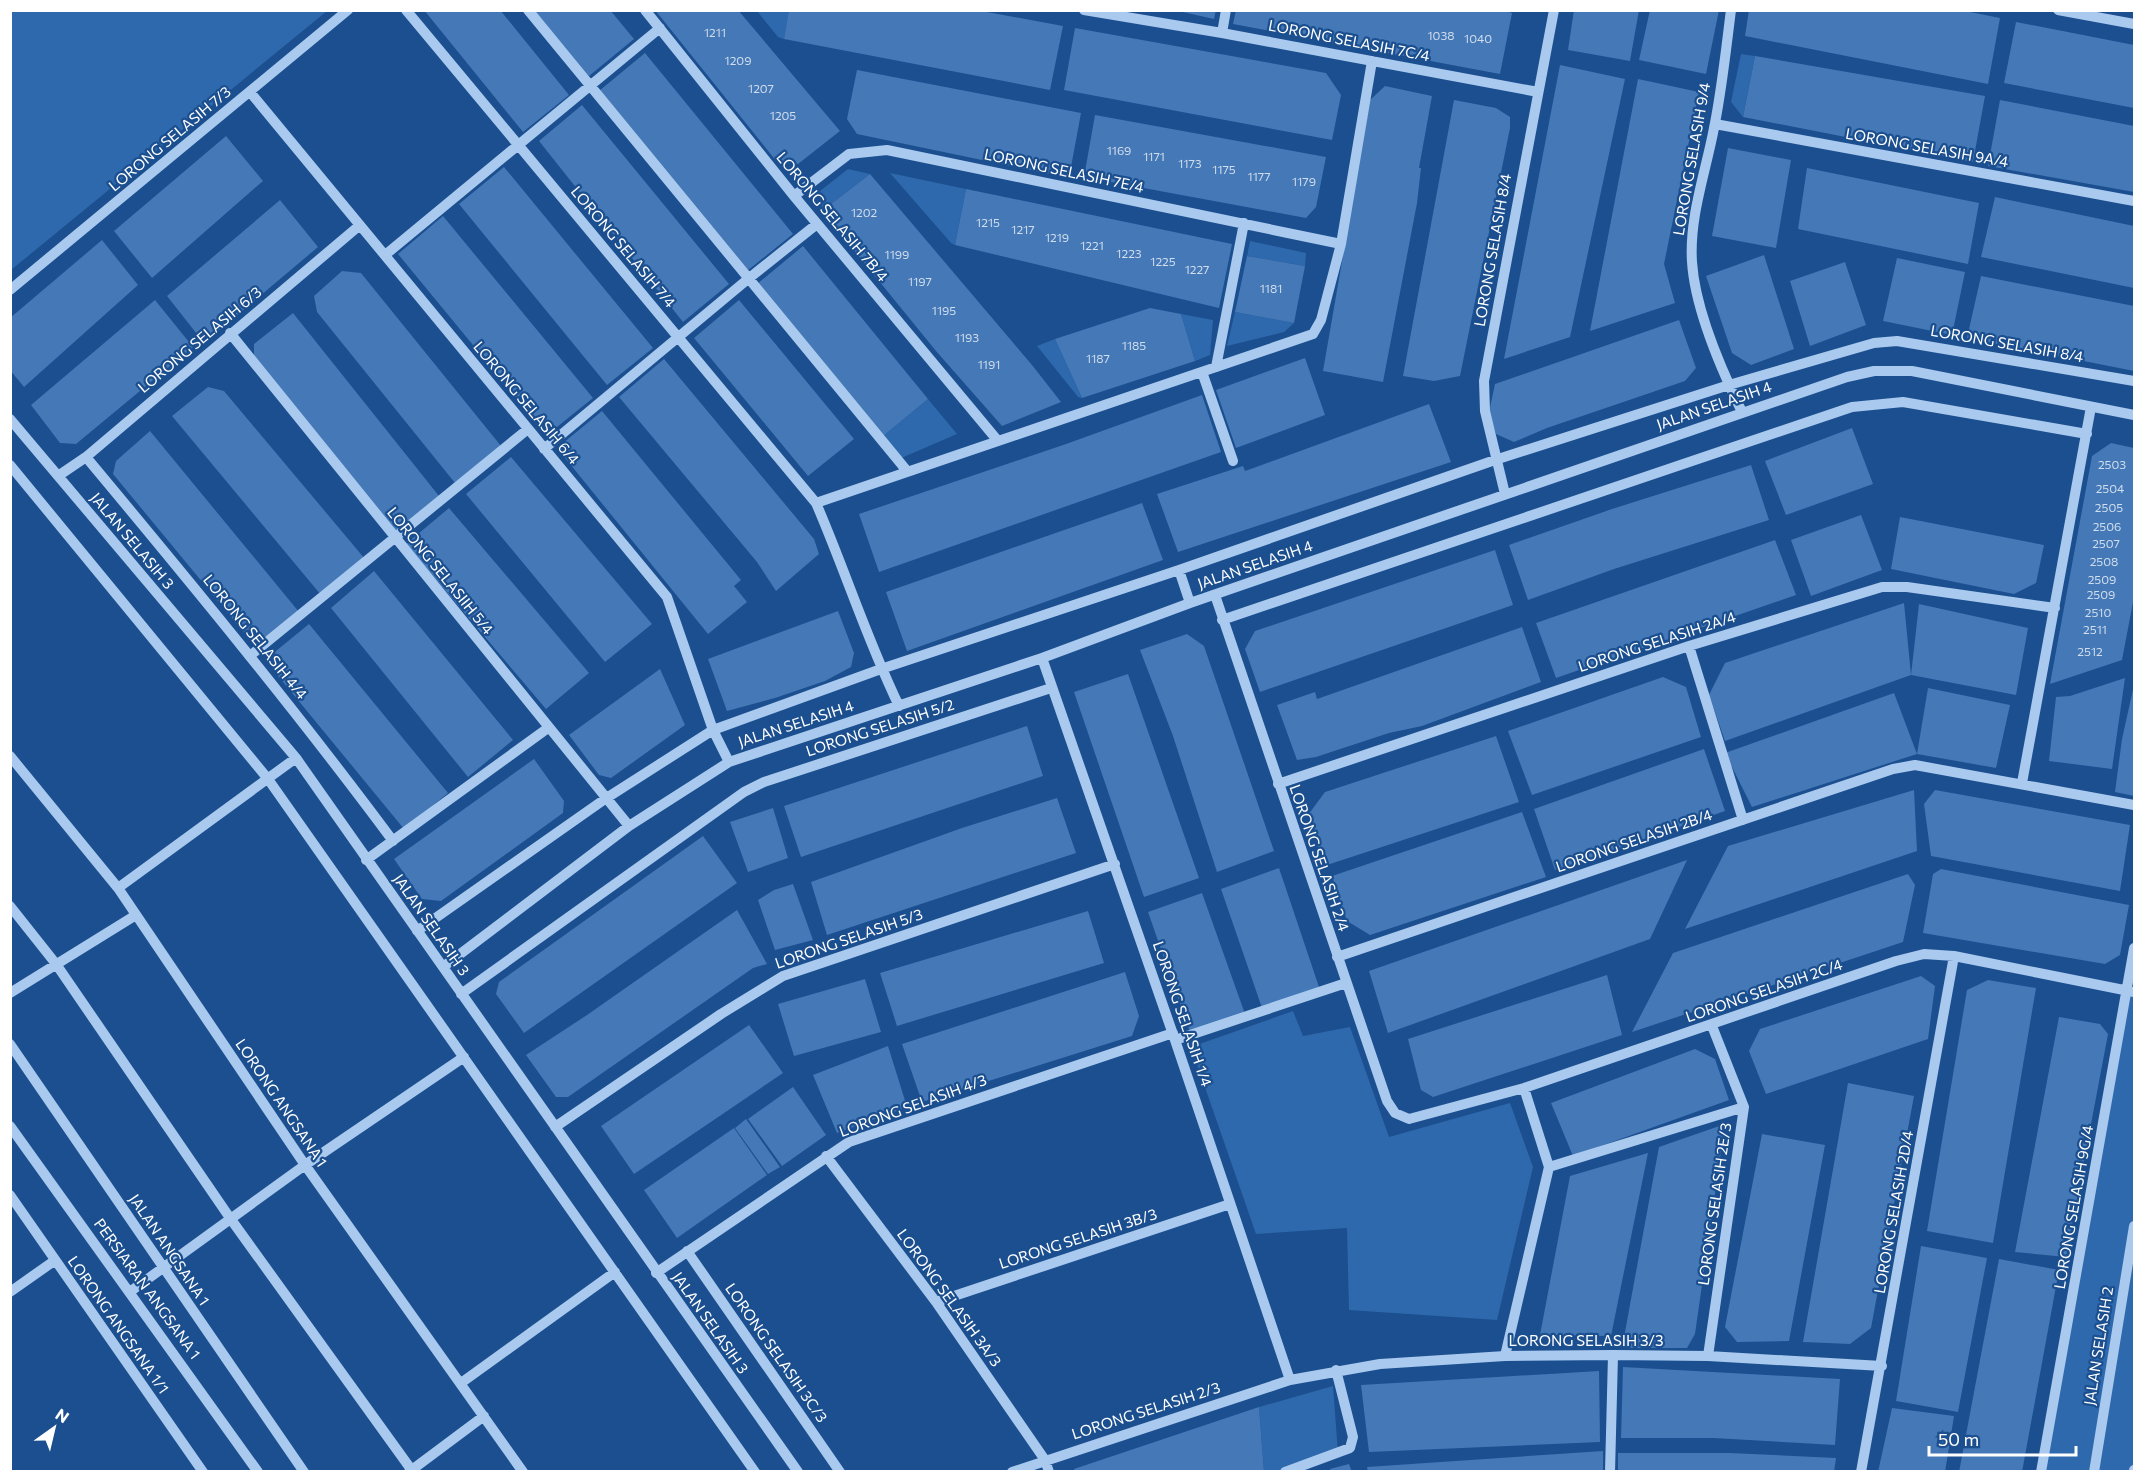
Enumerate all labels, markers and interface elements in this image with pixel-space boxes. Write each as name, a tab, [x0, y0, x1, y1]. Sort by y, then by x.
street label: LORONG SELASIH 7C/4	[1267, 16, 1431, 65]
house number: 1211	[704, 25, 726, 39]
house number: 1038	[1427, 28, 1455, 42]
house number: 1040	[1464, 31, 1492, 45]
house number: 1209	[725, 53, 751, 67]
house number: 1207	[748, 81, 774, 95]
street label: LORONG SELASIH 9/4	[1669, 81, 1713, 237]
street label: LORONG SELASIH 7/3	[105, 82, 234, 195]
house number: 1205	[770, 108, 796, 122]
street label: LORONG SELASIH 9A/4	[1844, 124, 2010, 170]
house number: 1169	[1107, 143, 1131, 157]
street label: LORONG SELASIH 7E/4	[983, 144, 1146, 196]
street label: LORONG SELASIH 7B/4	[773, 148, 892, 285]
house number: 1171	[1143, 149, 1165, 163]
house number: 1173	[1178, 156, 1202, 170]
house number: 1175	[1212, 162, 1236, 176]
house number: 1177	[1248, 169, 1270, 183]
street label: LORONG SELASIH 8/4	[1470, 172, 1514, 328]
house number: 1179	[1292, 174, 1316, 188]
street label: LORONG SELASIH 7/4	[568, 182, 680, 311]
house number: 1202	[851, 205, 877, 219]
house number: 1215	[976, 215, 1000, 229]
house number: 1217	[1011, 222, 1035, 236]
house number: 1219	[1045, 230, 1069, 244]
house number: 1221	[1080, 238, 1104, 252]
house number: 1223	[1116, 246, 1142, 260]
house number: 1199	[885, 247, 909, 261]
house number: 1225	[1150, 254, 1176, 268]
house number: 1227	[1185, 262, 1209, 276]
house number: 1197	[908, 274, 932, 288]
house number: 1181	[1260, 281, 1282, 295]
street label: LORONG SELASIH 6/3	[134, 282, 265, 396]
house number: 1195	[932, 303, 956, 317]
street label: LORONG SELASIH 8/4	[1929, 321, 2085, 365]
house number: 1193	[955, 330, 979, 344]
street label: LORONG SELASIH 6/4	[470, 337, 583, 467]
house number: 1185	[1122, 338, 1146, 352]
house number: 1187	[1086, 351, 1110, 365]
house number: 1191	[978, 357, 1000, 371]
street label: JALAN SELASIH 4	[1654, 377, 1774, 433]
house number: 2503	[2098, 457, 2126, 471]
house number: 2504	[2096, 481, 2124, 495]
street label: JALAN SELASIH 3	[87, 489, 178, 592]
house number: 2505	[2095, 500, 2123, 514]
street label: LORONG SELASIIH 5/4	[384, 503, 498, 638]
house number: 2506	[2093, 519, 2121, 533]
street label: JALAN SELASIH 4	[1195, 536, 1315, 592]
house number: 2507	[2092, 536, 2120, 550]
house number: 2508	[2090, 554, 2118, 568]
street label: LORONG SELASIH 4/4	[200, 570, 312, 702]
house number: 2509	[2088, 572, 2116, 586]
house number: 2509	[2087, 587, 2115, 601]
house number: 2510	[2085, 605, 2111, 619]
street label: LORONG SELASIH 2A/4	[1576, 607, 1738, 675]
house number: 2511	[2083, 622, 2107, 636]
house number: 2512	[2077, 644, 2103, 658]
street label: LORONG SELASIH 5/2	[803, 695, 956, 760]
street label: JALAN SELASIH 4	[736, 696, 856, 750]
street label: LORONG SELASIH 2/4	[1286, 782, 1354, 934]
street label: LORONG SELASIH 2B/4	[1553, 805, 1714, 875]
street label: JALAN SELASIH 3	[390, 870, 474, 979]
street label: LORONG SELASIH 5/3	[772, 904, 925, 972]
street label: LORONG SELASIH 1/4	[1150, 939, 1216, 1089]
street label: LORONG SELASIH 2C/4	[1683, 955, 1844, 1025]
street label: LORONG ANGSANA 1	[232, 1035, 331, 1170]
street label: LORONG SELASIH 4/3	[836, 1070, 989, 1140]
street label: LORONG SELASIH 2E/3	[1694, 1121, 1734, 1286]
street label: LORONG SELASIH 9G/4	[2050, 1123, 2096, 1290]
street label: LORONG SELASIH 2D/4	[1870, 1129, 1916, 1295]
street label: JALAN ANGSANA 1	[126, 1190, 214, 1309]
street label: LORONG SELASIH 3B/3	[996, 1204, 1159, 1272]
street label: PERSIARAN ANGSANA 1	[91, 1215, 205, 1362]
street label: LORONG SELASIH 3A/3	[894, 1225, 1006, 1370]
street label: LORONG ANGSANA 1/1	[65, 1252, 173, 1397]
street label: JALAN SELASIH 3	[669, 1268, 753, 1377]
street label: LORONG SELASIH 3C/3	[722, 1279, 832, 1425]
street label: JALAN SELASIH 2	[2080, 1285, 2116, 1406]
street label: LORONG SELASIH 3/3	[1508, 1331, 1664, 1349]
street label: LORONG SELASIH 2/3	[1069, 1378, 1222, 1443]
north arrow	[24, 1398, 84, 1458]
text: N	[52, 1404, 73, 1426]
scale bar	[1929, 1419, 2076, 1457]
text: 50 m	[1938, 1428, 1979, 1450]

